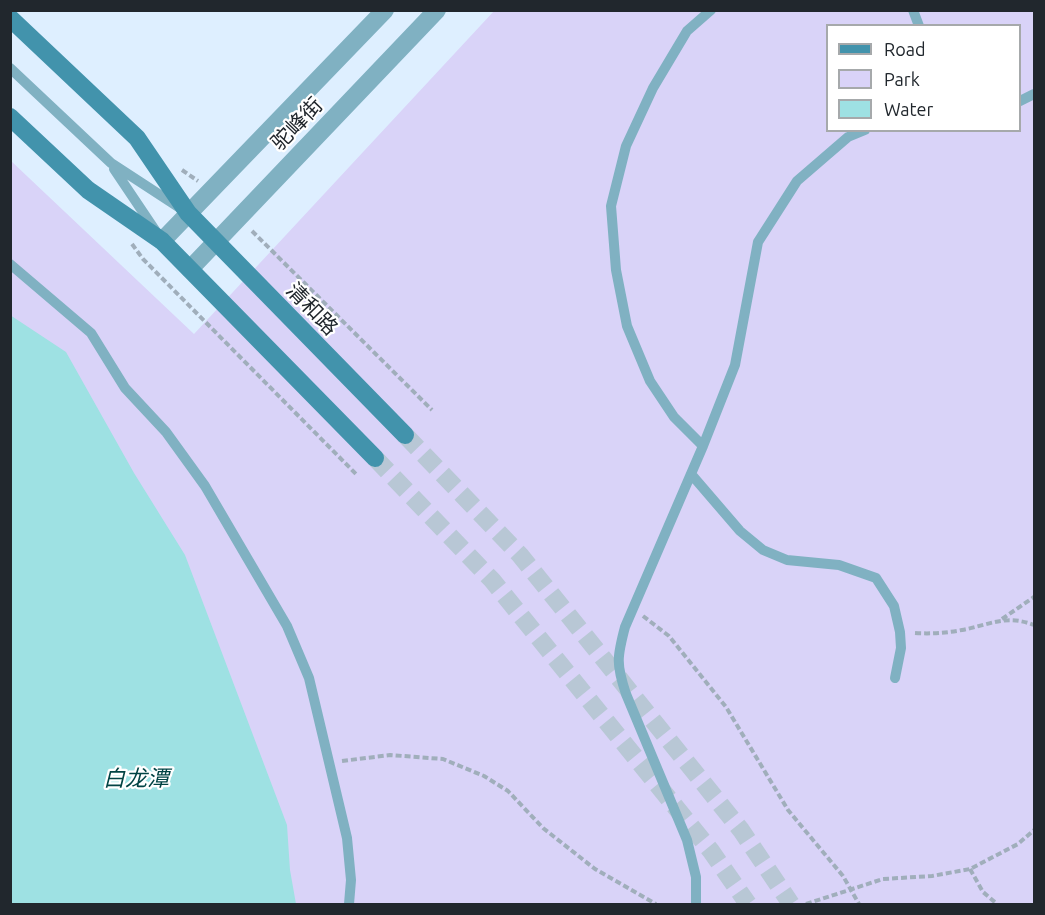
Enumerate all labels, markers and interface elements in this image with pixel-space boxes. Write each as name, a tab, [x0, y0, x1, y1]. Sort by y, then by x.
legend	[826, 24, 1021, 132]
text: Road	[884, 39, 926, 59]
text: Park	[884, 69, 920, 89]
street label: 驼峰街	[266, 93, 328, 155]
text: Water	[884, 99, 933, 119]
street label: 清和路	[281, 278, 343, 340]
water label: 白龙潭	[103, 766, 169, 792]

